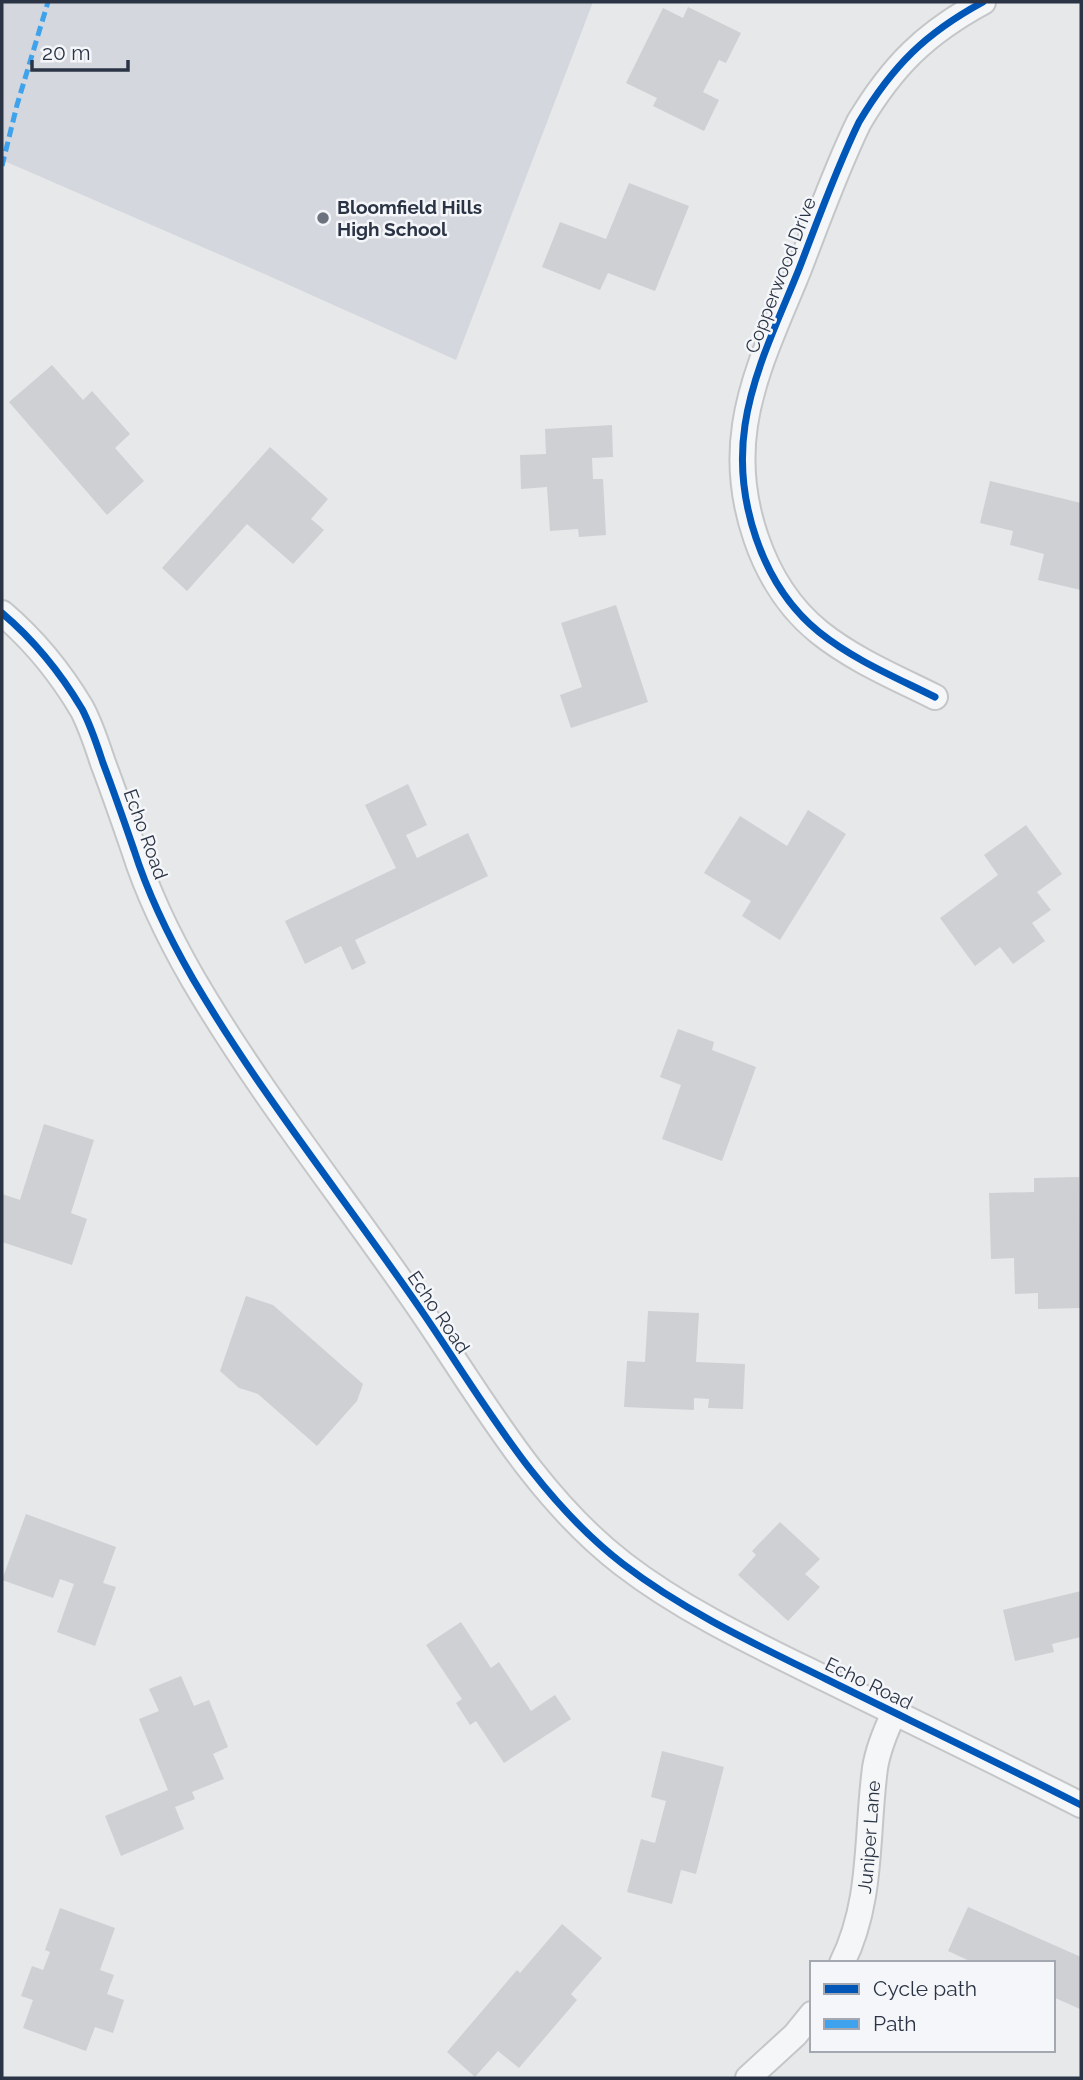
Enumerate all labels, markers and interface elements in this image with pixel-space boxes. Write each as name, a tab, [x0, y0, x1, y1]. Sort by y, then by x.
scale bar	[32, 28, 128, 72]
text: 20 m	[42, 40, 90, 65]
street label: Copperwood Drive	[740, 194, 820, 356]
place label: Bloomfield Hills High School	[337, 196, 482, 240]
marker: Bloomfield Hills High School	[315, 210, 331, 226]
street label: Echo Road	[120, 786, 172, 882]
street label: Echo Road	[403, 1267, 475, 1357]
street label: Echo Road	[822, 1652, 916, 1714]
street label: Juniper Lane	[853, 1779, 884, 1895]
legend	[810, 1961, 1055, 2052]
text: Cycle path	[873, 1976, 977, 2001]
text: Path	[873, 2011, 917, 2036]

